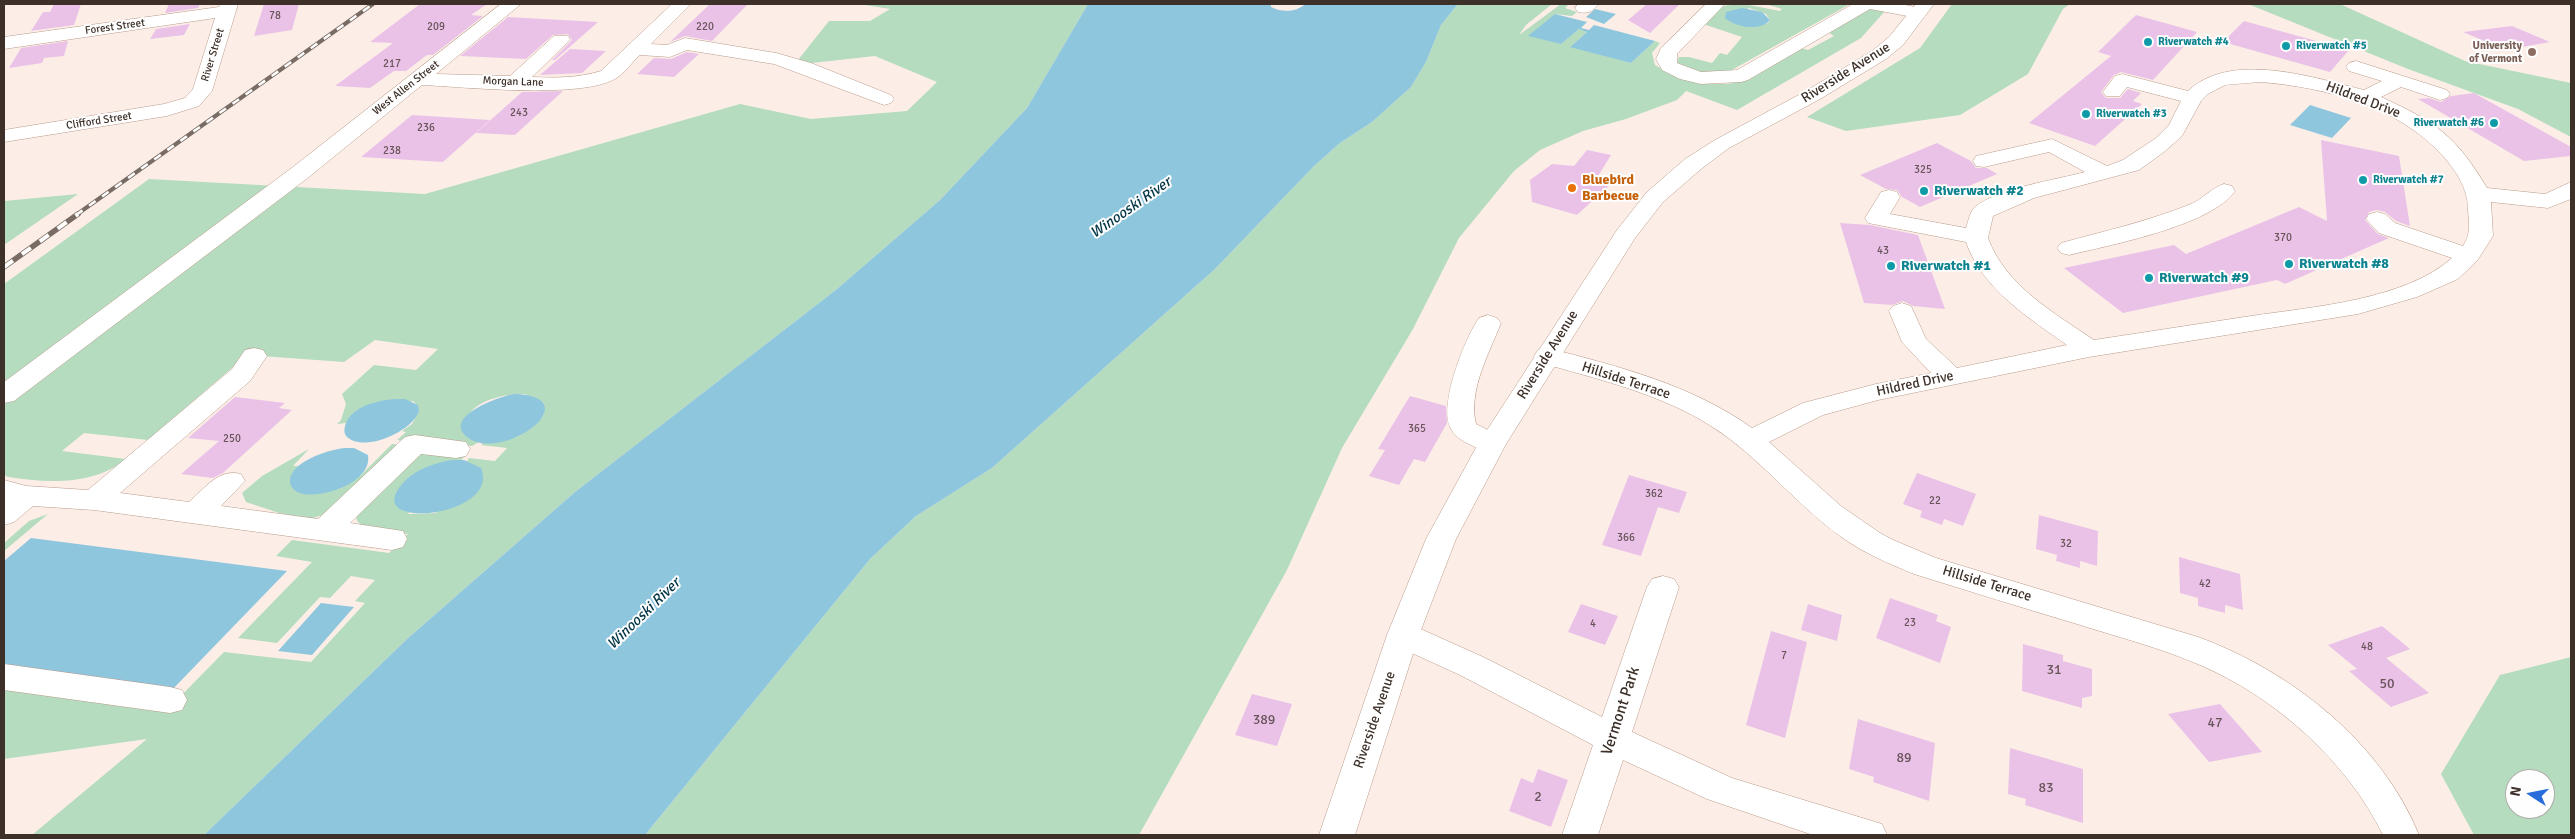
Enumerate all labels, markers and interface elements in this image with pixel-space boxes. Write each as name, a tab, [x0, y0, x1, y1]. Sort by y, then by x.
house number: 78	[269, 9, 281, 23]
street label: Forest Street	[84, 16, 146, 38]
house number: 209	[427, 20, 445, 34]
house number: 220	[696, 20, 714, 34]
street label: River Street	[199, 27, 227, 83]
place label: Riverwatch #4	[2158, 35, 2229, 49]
marker: Riverwatch #4	[2142, 36, 2154, 48]
street label: Riverside Avenue	[1798, 39, 1894, 107]
place label: Riverwatch #5	[2296, 39, 2367, 53]
place label: University of Vermont	[2469, 39, 2522, 65]
marker: Riverwatch #5	[2280, 40, 2292, 52]
marker: University of Vermont	[2526, 46, 2538, 58]
house number: 217	[383, 57, 401, 71]
street label: West Allen Street	[370, 58, 442, 118]
street label: Morgan Lane	[482, 74, 544, 90]
street label: Hildred Drive	[2323, 78, 2403, 122]
house number: 243	[510, 106, 528, 120]
place label: Riverwatch #3	[2096, 107, 2167, 121]
marker: Riverwatch #3	[2080, 108, 2092, 120]
street label: Clifford Street	[65, 109, 133, 133]
place label: Riverwatch #6	[2413, 116, 2484, 130]
marker: Riverwatch #6	[2488, 117, 2500, 129]
house number: 236	[417, 121, 435, 135]
house number: 238	[383, 144, 401, 158]
house number: 325	[1914, 163, 1932, 177]
place label: Bluebird Barbecue	[1582, 172, 1639, 204]
place label: Riverwatch #7	[2373, 173, 2444, 187]
water label: Winooski River	[1087, 174, 1175, 242]
marker: Riverwatch #7	[2357, 174, 2369, 186]
marker: Bluebird Barbecue	[1566, 182, 1578, 194]
place label: Riverwatch #2	[1934, 183, 2024, 199]
marker: Riverwatch #2	[1918, 185, 1930, 197]
house number: 370	[2274, 231, 2292, 245]
house number: 43	[1877, 244, 1889, 258]
place label: Riverwatch #8	[2299, 256, 2389, 272]
place label: Riverwatch #1	[1901, 258, 1991, 274]
marker: Riverwatch #8	[2283, 258, 2295, 270]
marker: Riverwatch #1	[1885, 260, 1897, 272]
place label: Riverwatch #9	[2159, 270, 2249, 286]
marker: Riverwatch #9	[2143, 272, 2155, 284]
street label: Riverside Avenue	[1514, 307, 1582, 403]
street label: Hillside Terrace	[1580, 359, 1672, 403]
street label: Hildred Drive	[1875, 368, 1955, 400]
house number: 365	[1408, 422, 1426, 436]
house number: 250	[223, 432, 241, 446]
house number: 362	[1645, 487, 1663, 501]
house number: 22	[1929, 494, 1941, 508]
house number: 366	[1617, 531, 1635, 545]
house number: 32	[2060, 537, 2072, 551]
street label: Hillside Terrace	[1940, 562, 2034, 606]
water label: Winooski River	[604, 575, 684, 653]
house number: 42	[2199, 577, 2211, 591]
house number: 23	[1904, 616, 1916, 630]
house number: 4	[1590, 617, 1596, 631]
house number: 48	[2361, 640, 2373, 654]
house number: 7	[1781, 649, 1787, 663]
house number: 31	[2046, 662, 2062, 678]
street label: Vermont Park	[1598, 664, 1644, 758]
street label: Riverside Avenue	[1351, 669, 1399, 771]
house number: 50	[2379, 676, 2395, 692]
house number: 389	[1253, 712, 1275, 728]
house number: 47	[2207, 715, 2223, 731]
house number: 89	[1896, 750, 1912, 766]
north arrow	[2505, 769, 2555, 819]
house number: 83	[2038, 780, 2054, 796]
text: N	[2506, 785, 2525, 798]
house number: 2	[1534, 789, 1542, 805]

